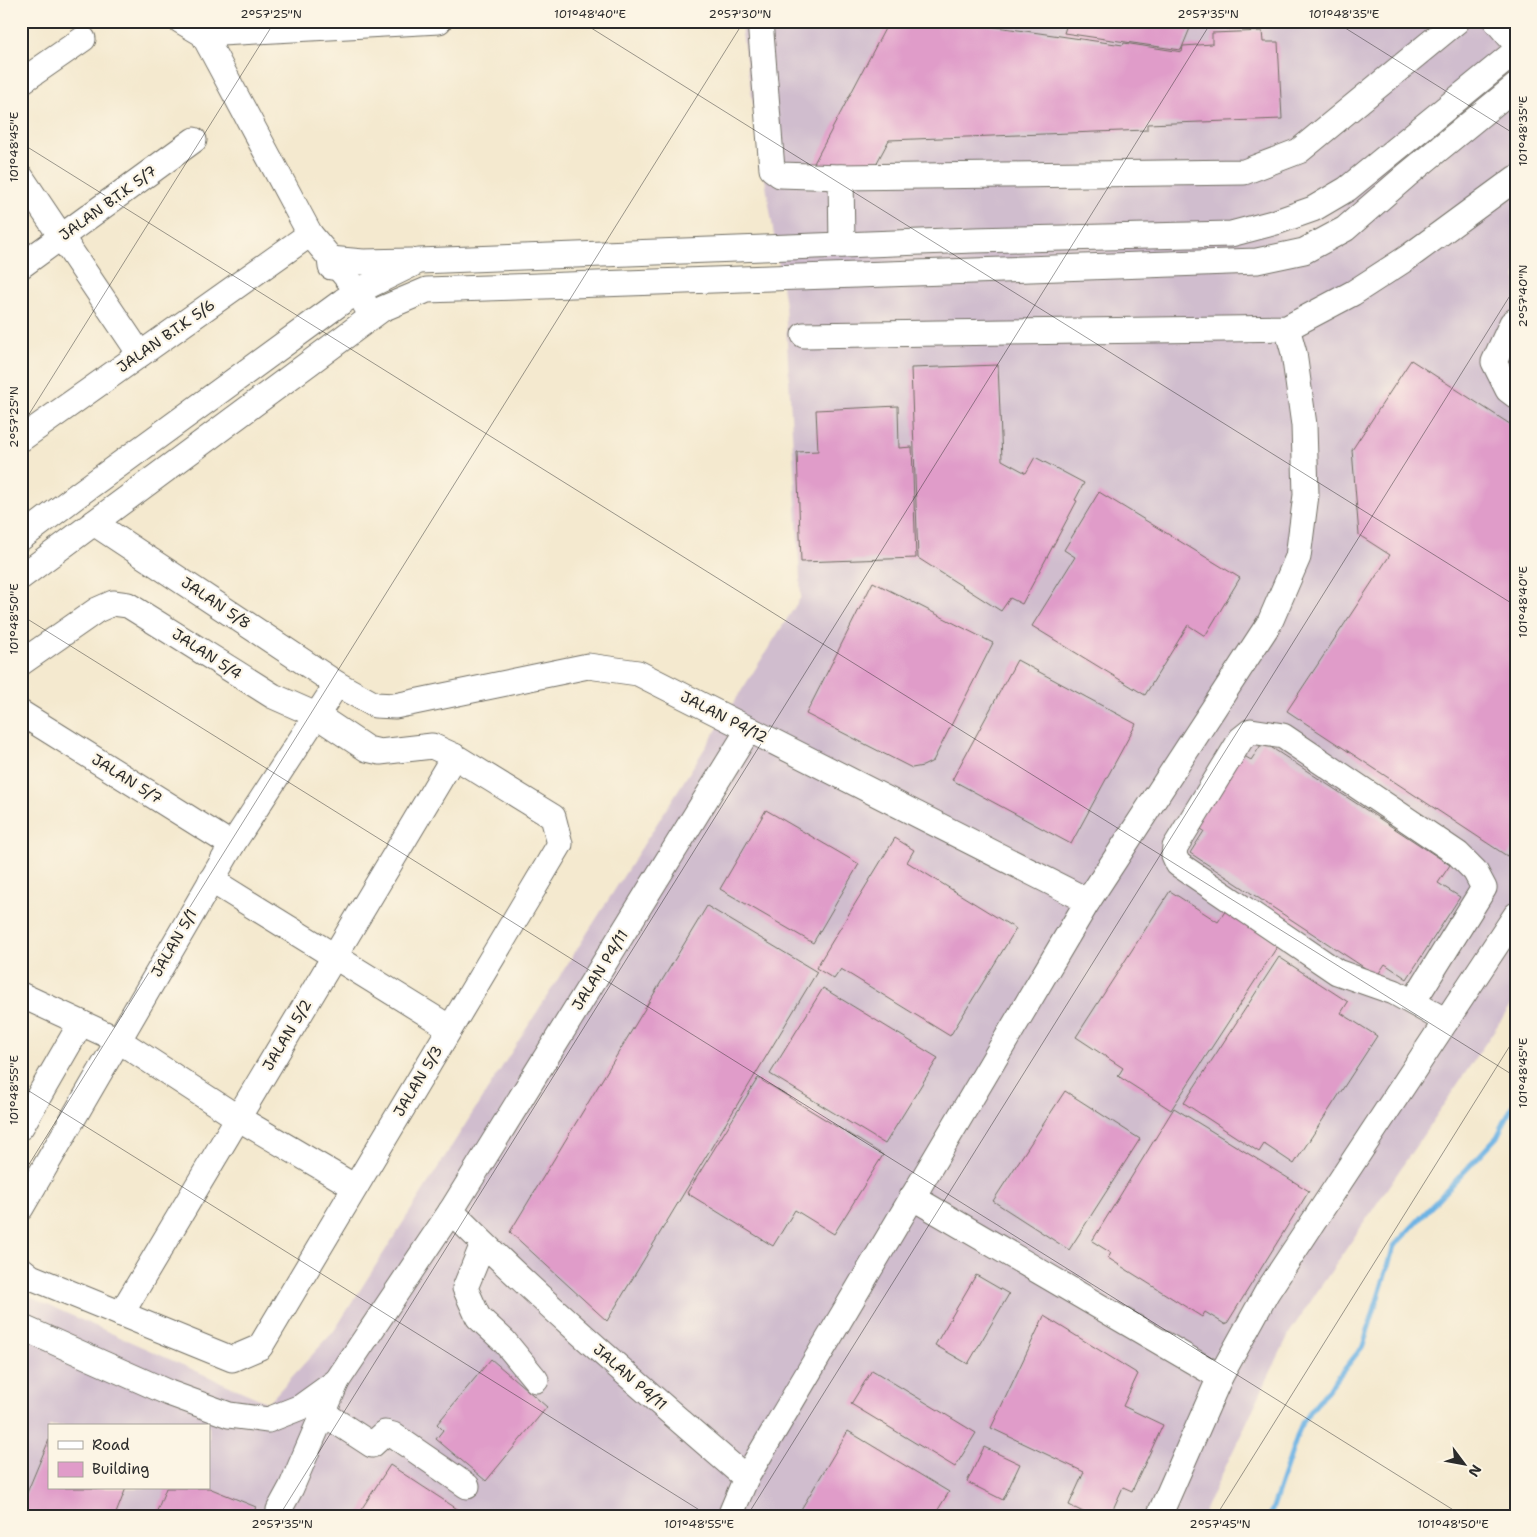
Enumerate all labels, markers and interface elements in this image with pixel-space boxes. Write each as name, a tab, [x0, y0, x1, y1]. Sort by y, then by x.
text: 2°57'25"N	[240, 6, 302, 22]
text: 101°48'40"E	[554, 6, 626, 22]
text: 2°57'30"N	[709, 6, 772, 22]
text: 2°57'35"N	[1177, 6, 1239, 22]
text: 101°48'35"E	[1309, 6, 1379, 22]
text: 101°48'35"E	[1515, 96, 1531, 166]
text: 101°48'45"E	[6, 112, 22, 182]
street label: JALAN B.T.K 5/7	[55, 161, 161, 245]
text: 2°57'40"N	[1515, 265, 1531, 327]
street label: JALAN B.T.K 5/6	[113, 295, 219, 377]
text: 2°57'25"N	[6, 386, 22, 448]
text: 101°48'40"E	[1515, 566, 1531, 638]
street label: JALAN 5/8	[177, 572, 255, 634]
text: 101°48'50"E	[6, 583, 22, 655]
street label: JALAN 5/4	[168, 624, 246, 684]
street label: JALAN P4/12	[677, 686, 771, 748]
street label: JALAN 5/7	[88, 749, 166, 809]
street label: JALAN 5/1	[146, 905, 202, 981]
street label: JALAN P4/11	[567, 926, 633, 1014]
street label: JALAN 5/2	[258, 996, 316, 1074]
text: 101°48'45"E	[1515, 1038, 1531, 1108]
street label: JALAN 5/3	[389, 1042, 447, 1120]
text: 101°48'55"E	[6, 1055, 22, 1125]
street label: JALAN P4/11	[589, 1339, 671, 1415]
legend	[48, 1424, 210, 1490]
text: Road	[92, 1435, 130, 1455]
north arrow	[1440, 1440, 1490, 1490]
text: Building	[92, 1459, 149, 1479]
text: N	[1464, 1461, 1486, 1480]
text: 2°57'35"N	[251, 1516, 313, 1532]
text: 101°48'55"E	[664, 1516, 734, 1532]
text: 2°57'45"N	[1189, 1516, 1251, 1532]
text: 101°48'50"E	[1417, 1516, 1489, 1532]

